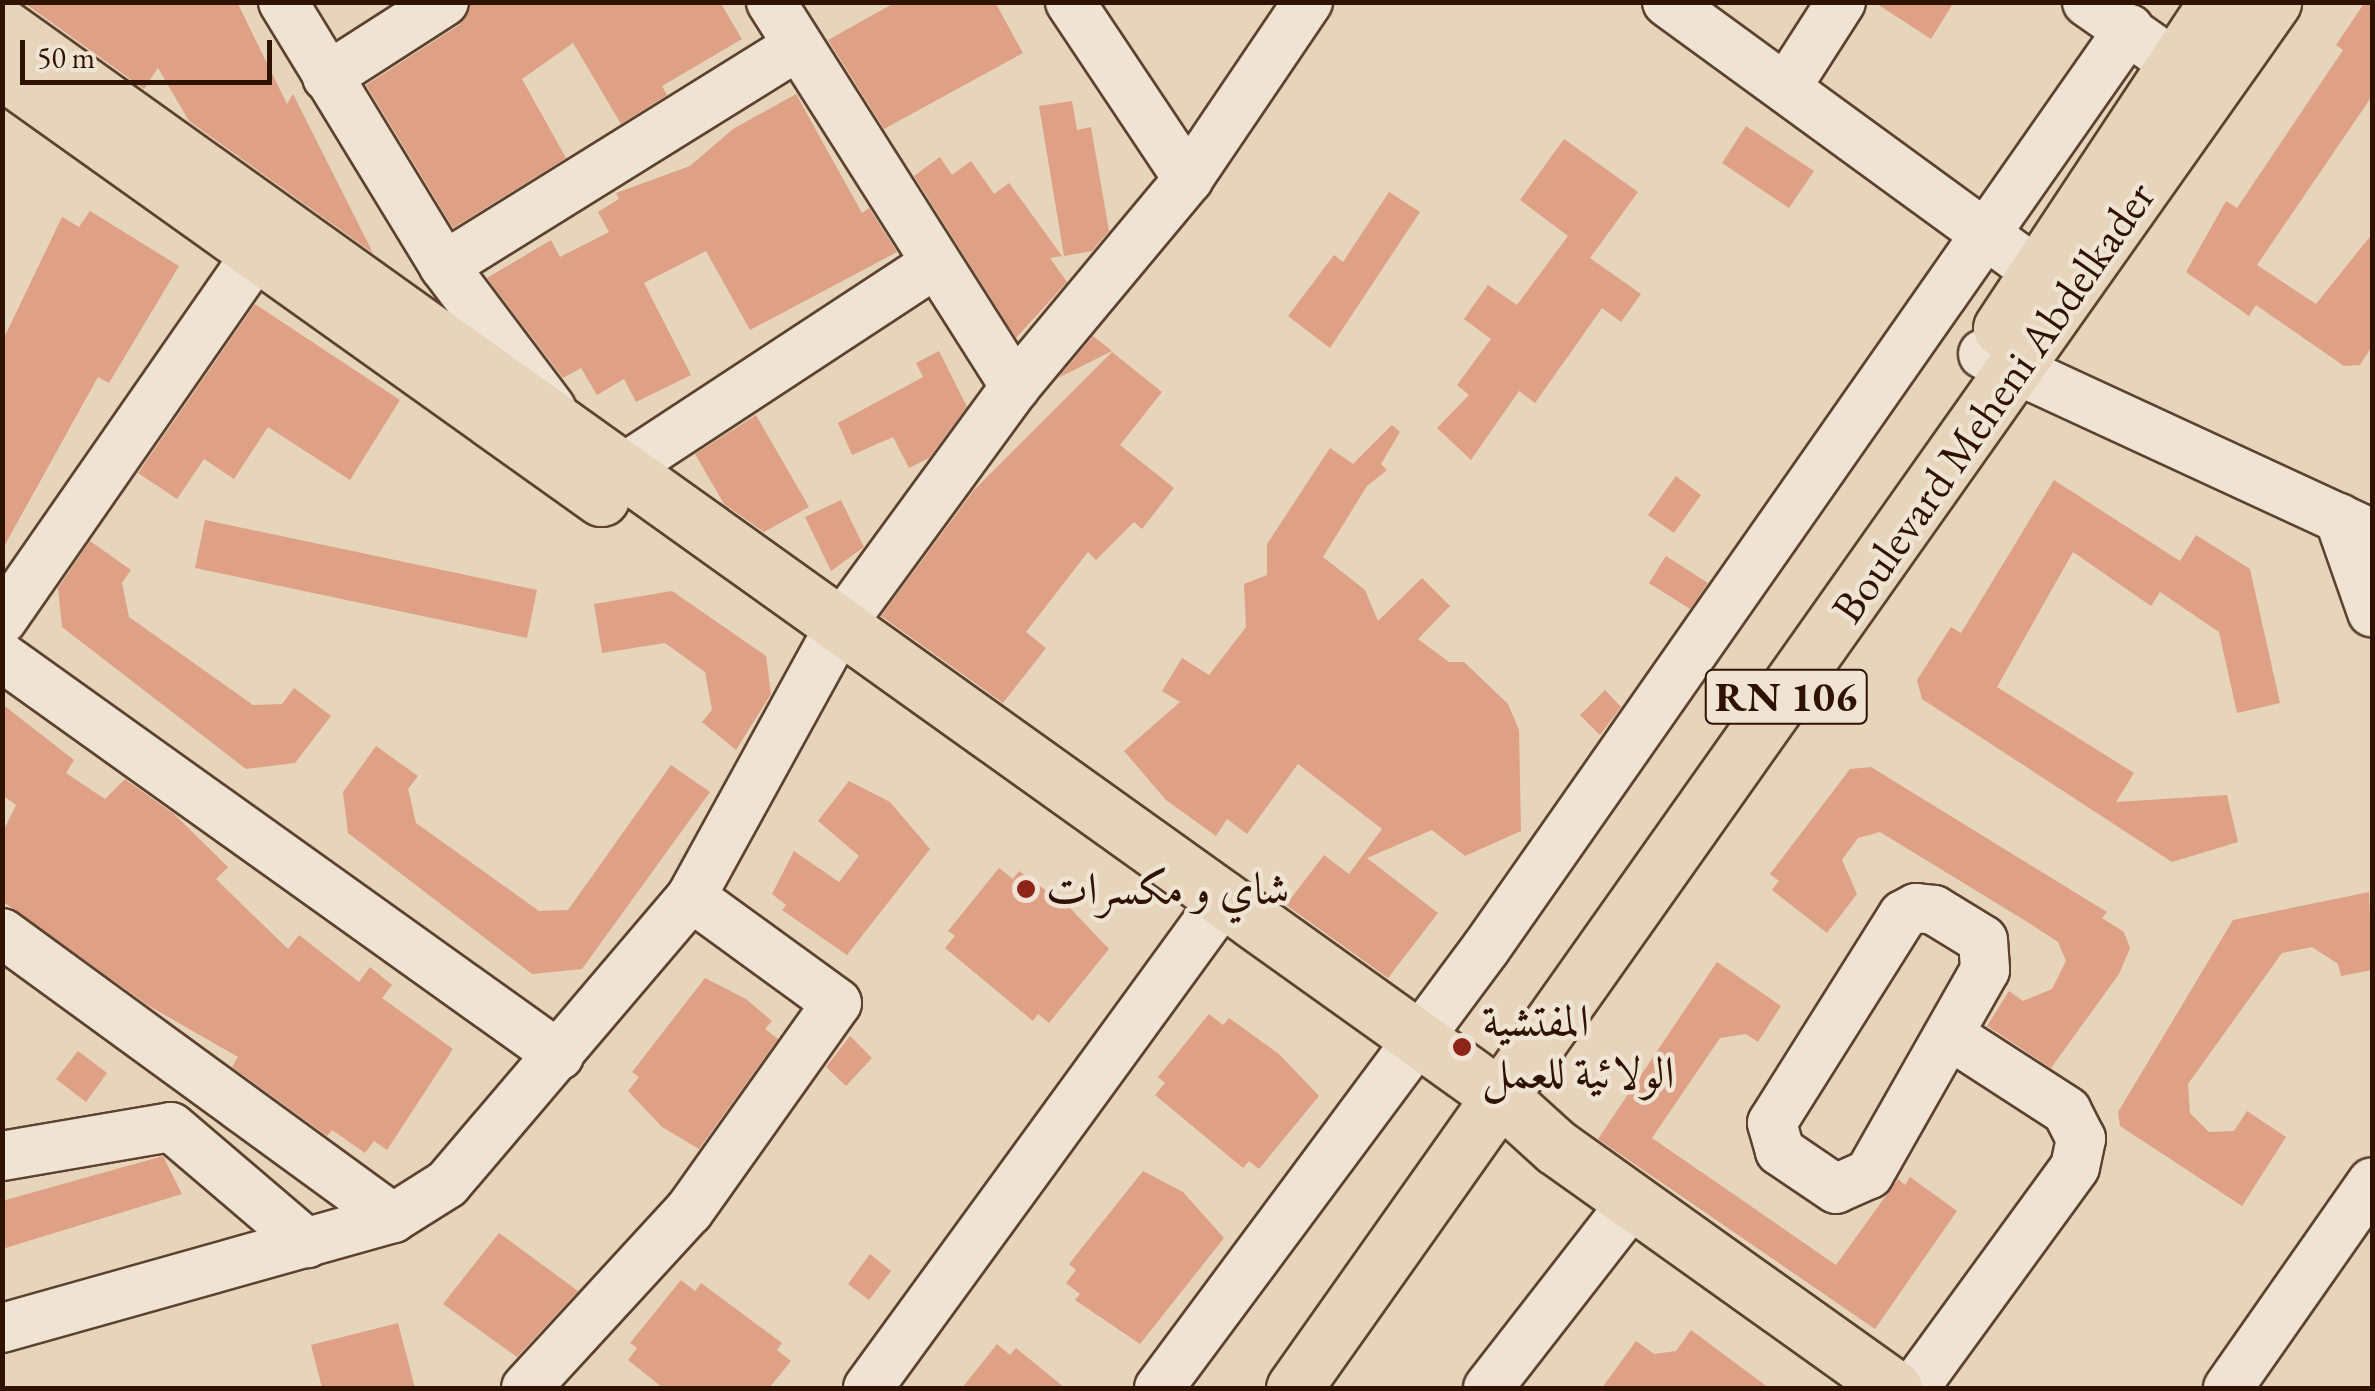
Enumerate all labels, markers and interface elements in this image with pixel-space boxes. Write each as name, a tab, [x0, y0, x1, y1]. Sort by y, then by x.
scale bar	[25, 20, 278, 82]
text: 50 m	[37, 38, 95, 77]
street label: Boulevard Meheni Abdelkader	[1820, 171, 2166, 633]
road number: RN 106	[1704, 660, 1868, 734]
place label: شاي و مكسرات	[1046, 862, 1290, 916]
marker: شاي و مكسرات	[1015, 878, 1037, 900]
place label: المفتشية الولائية للعمل	[1482, 994, 1675, 1100]
marker: المفتشية الولائية للعمل	[1451, 1036, 1473, 1058]

